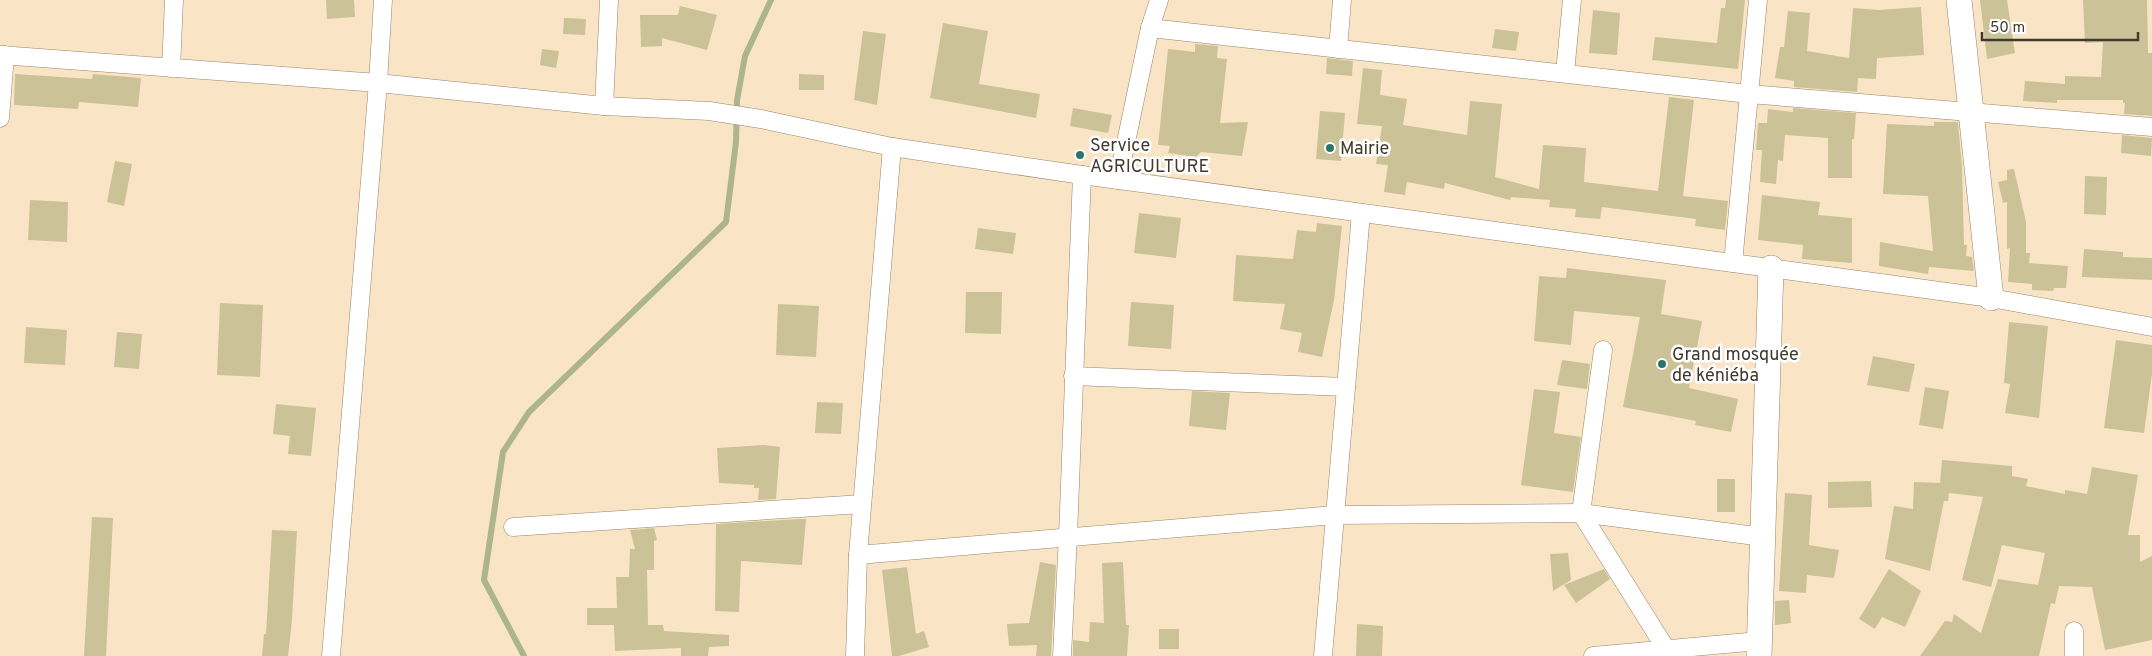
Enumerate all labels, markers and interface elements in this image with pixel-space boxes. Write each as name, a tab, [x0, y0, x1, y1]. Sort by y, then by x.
scale bar	[1982, 10, 2138, 42]
text: 50 m	[1990, 19, 2025, 38]
place label: Service AGRICULTURE	[1090, 135, 1209, 179]
place label: Mairie	[1340, 138, 1389, 161]
marker: Mairie	[1324, 142, 1336, 154]
marker: Service AGRICULTURE	[1074, 149, 1086, 161]
place label: Grand mosquée de kéniéba	[1672, 344, 1799, 388]
marker: Grand mosquée de kéniéba	[1656, 358, 1668, 370]

